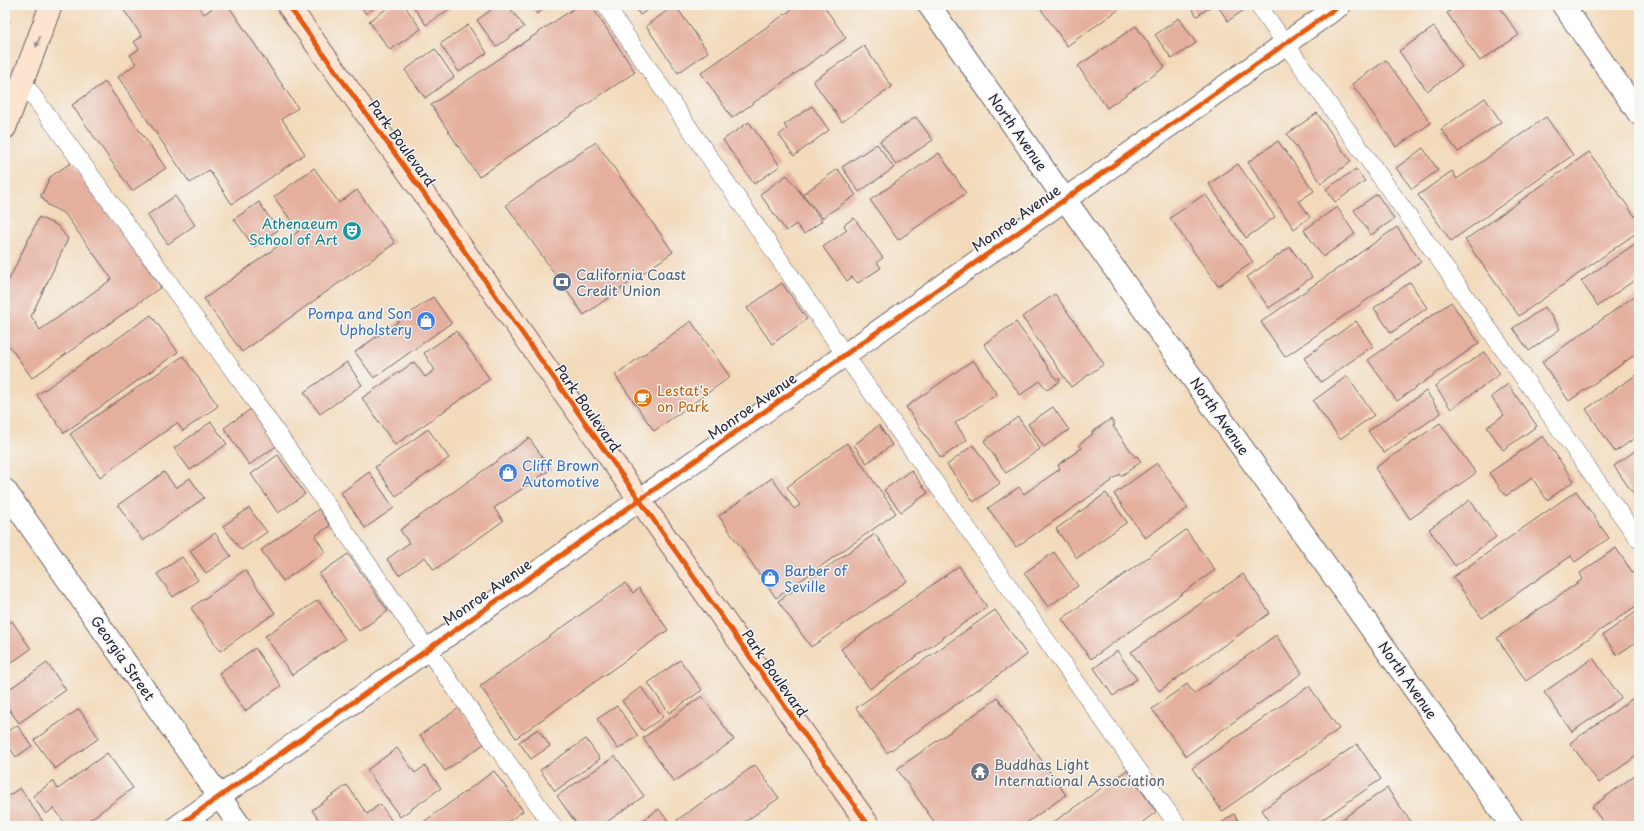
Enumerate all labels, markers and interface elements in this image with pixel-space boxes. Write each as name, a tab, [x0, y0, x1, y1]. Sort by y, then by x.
one-way arrow	[34, 36, 40, 48]
street label: North Avenue	[983, 89, 1053, 175]
street label: Park Boulevard	[363, 95, 441, 191]
street label: Monroe Avenue	[967, 179, 1065, 256]
place label: Athenaeum School of Art	[249, 213, 338, 250]
theatre icon: Athenaeum School of Art	[341, 220, 363, 242]
place label: California Coast Credit Union	[576, 264, 686, 301]
bank icon: California Coast Credit Union	[551, 271, 573, 293]
place label: Pompa and Son Upholstery	[307, 303, 412, 340]
shop icon: Pompa and Son Upholstery	[415, 310, 437, 332]
street label: Park Boulevard	[550, 360, 626, 456]
street label: Monroe Avenue	[703, 367, 801, 444]
street label: North Avenue	[1185, 373, 1255, 459]
place label: Lestat's on Park	[657, 380, 710, 417]
cafe icon: Lestat's on Park	[632, 387, 654, 409]
place label: Cliff Brown Automotive	[522, 455, 600, 492]
shop icon: Cliff Brown Automotive	[497, 462, 519, 484]
street label: Monroe Avenue	[438, 553, 536, 630]
place label: Barber of Seville	[784, 560, 848, 597]
shop icon: Barber of Seville	[759, 567, 781, 589]
street label: Georgia Street	[86, 611, 160, 705]
street label: Park Boulevard	[737, 625, 813, 721]
street label: North Avenue	[1373, 637, 1443, 723]
place label: Buddhas Light International Association	[994, 754, 1165, 791]
temple icon: Buddhas Light International Association	[969, 761, 991, 783]

